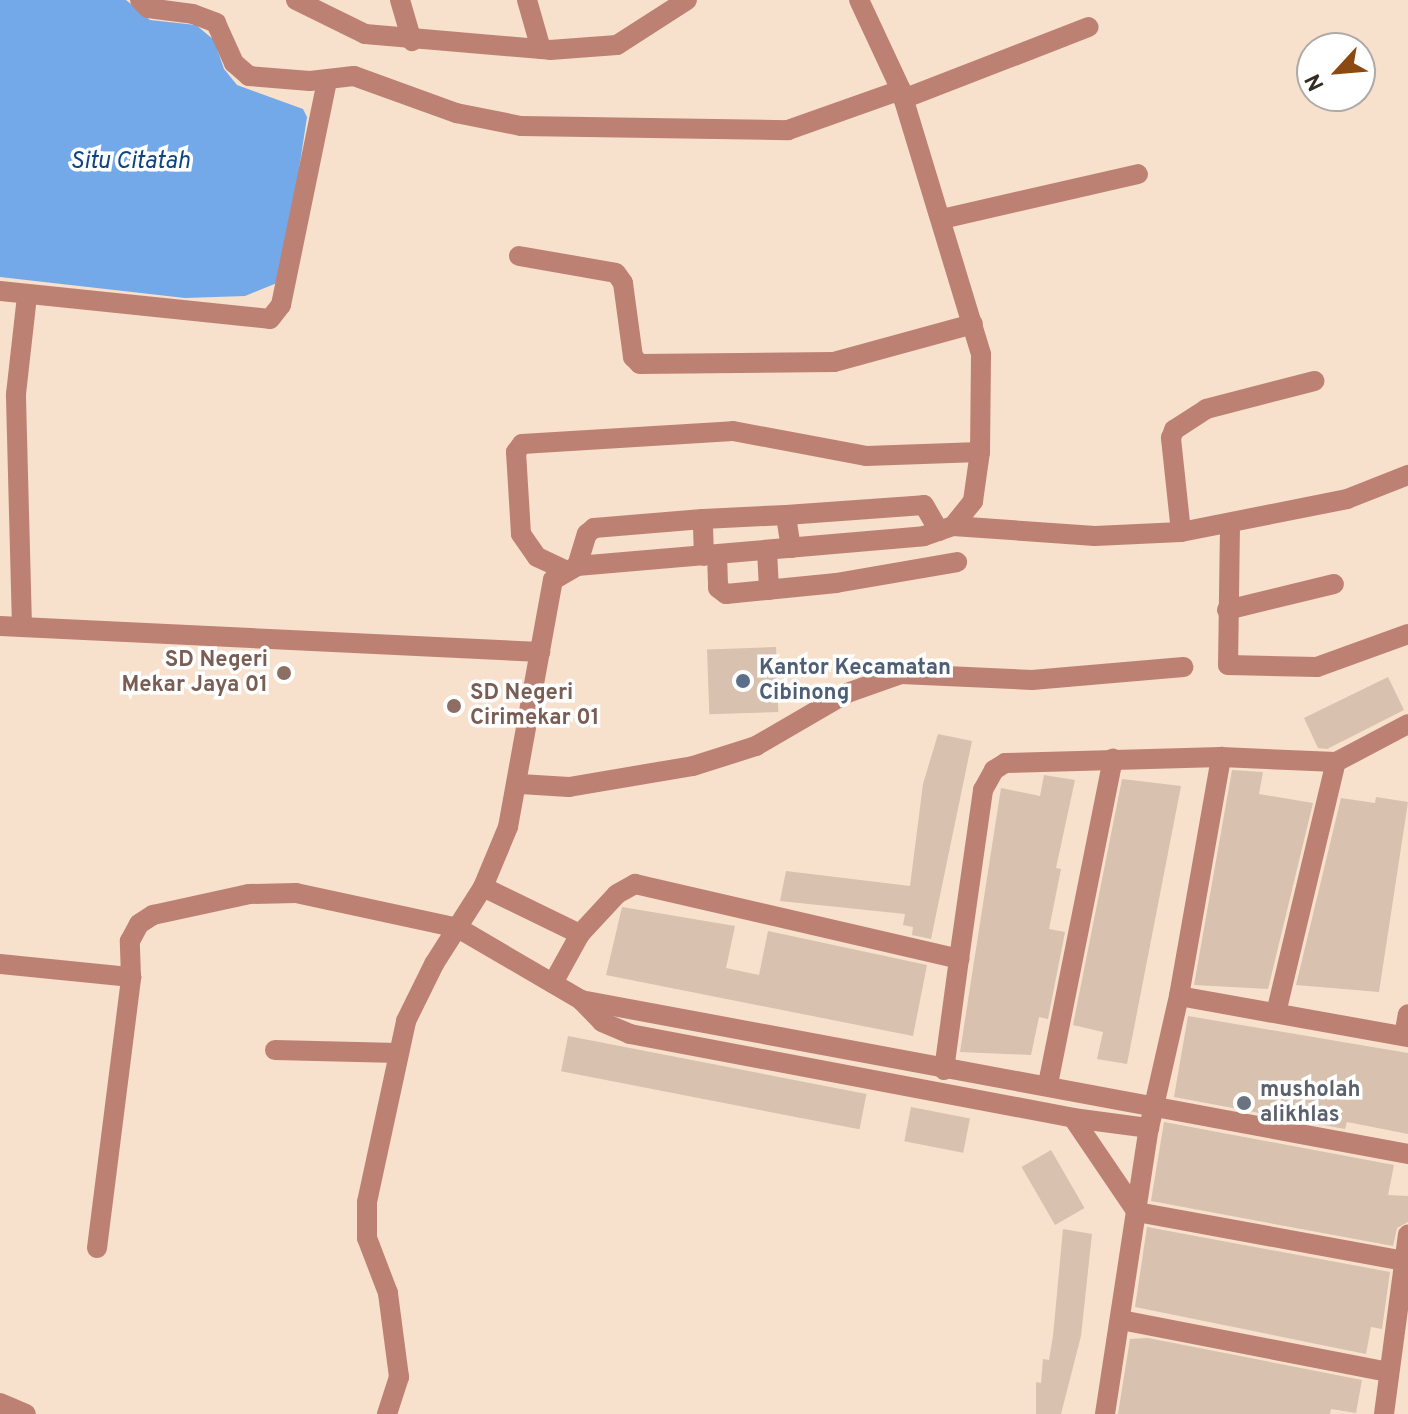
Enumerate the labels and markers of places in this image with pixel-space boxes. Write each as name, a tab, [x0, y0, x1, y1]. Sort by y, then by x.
place label: SD Negeri Mekar Jaya 01	[122, 647, 268, 698]
place label: Kantor Kecamatan Cibinong	[759, 655, 951, 706]
marker: SD Negeri Mekar Jaya 01	[275, 664, 293, 682]
marker: Kantor Kecamatan Cibinong	[734, 672, 752, 690]
place label: SD Negeri Cirimekar 01	[470, 680, 599, 732]
marker: SD Negeri Cirimekar 01	[445, 697, 463, 715]
place label: musholah alikhlas	[1260, 1077, 1360, 1128]
marker: musholah alikhlas	[1235, 1094, 1253, 1112]

